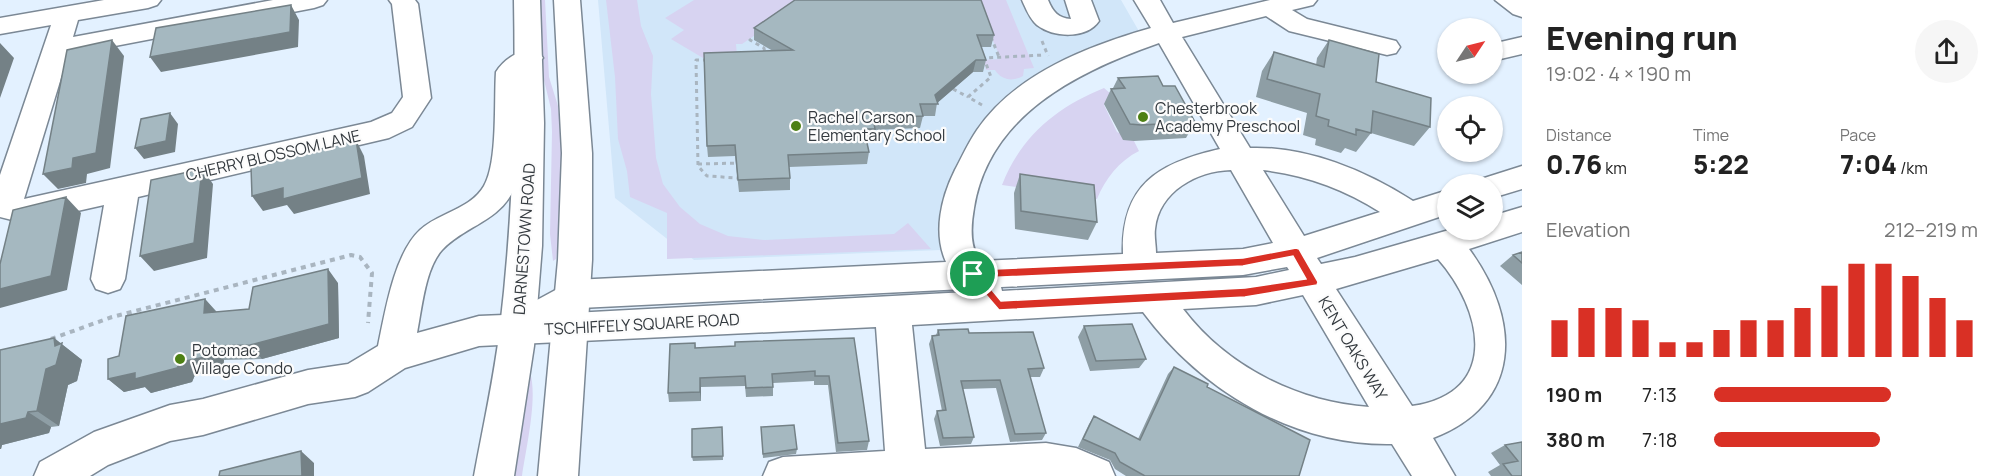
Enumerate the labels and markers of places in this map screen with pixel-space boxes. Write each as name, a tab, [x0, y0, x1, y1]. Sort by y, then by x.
place label: Chesterbrook Academy Preschool	[1155, 97, 1300, 137]
place label: Rachel Carson Elementary School	[808, 106, 946, 146]
marker: Chesterbrook Academy Preschool	[1136, 110, 1150, 124]
marker: Rachel Carson Elementary School	[789, 119, 803, 133]
pin	[947, 248, 998, 299]
place label: Potomac Village Condo	[192, 339, 293, 379]
marker: Potomac Village Condo	[173, 352, 187, 366]

